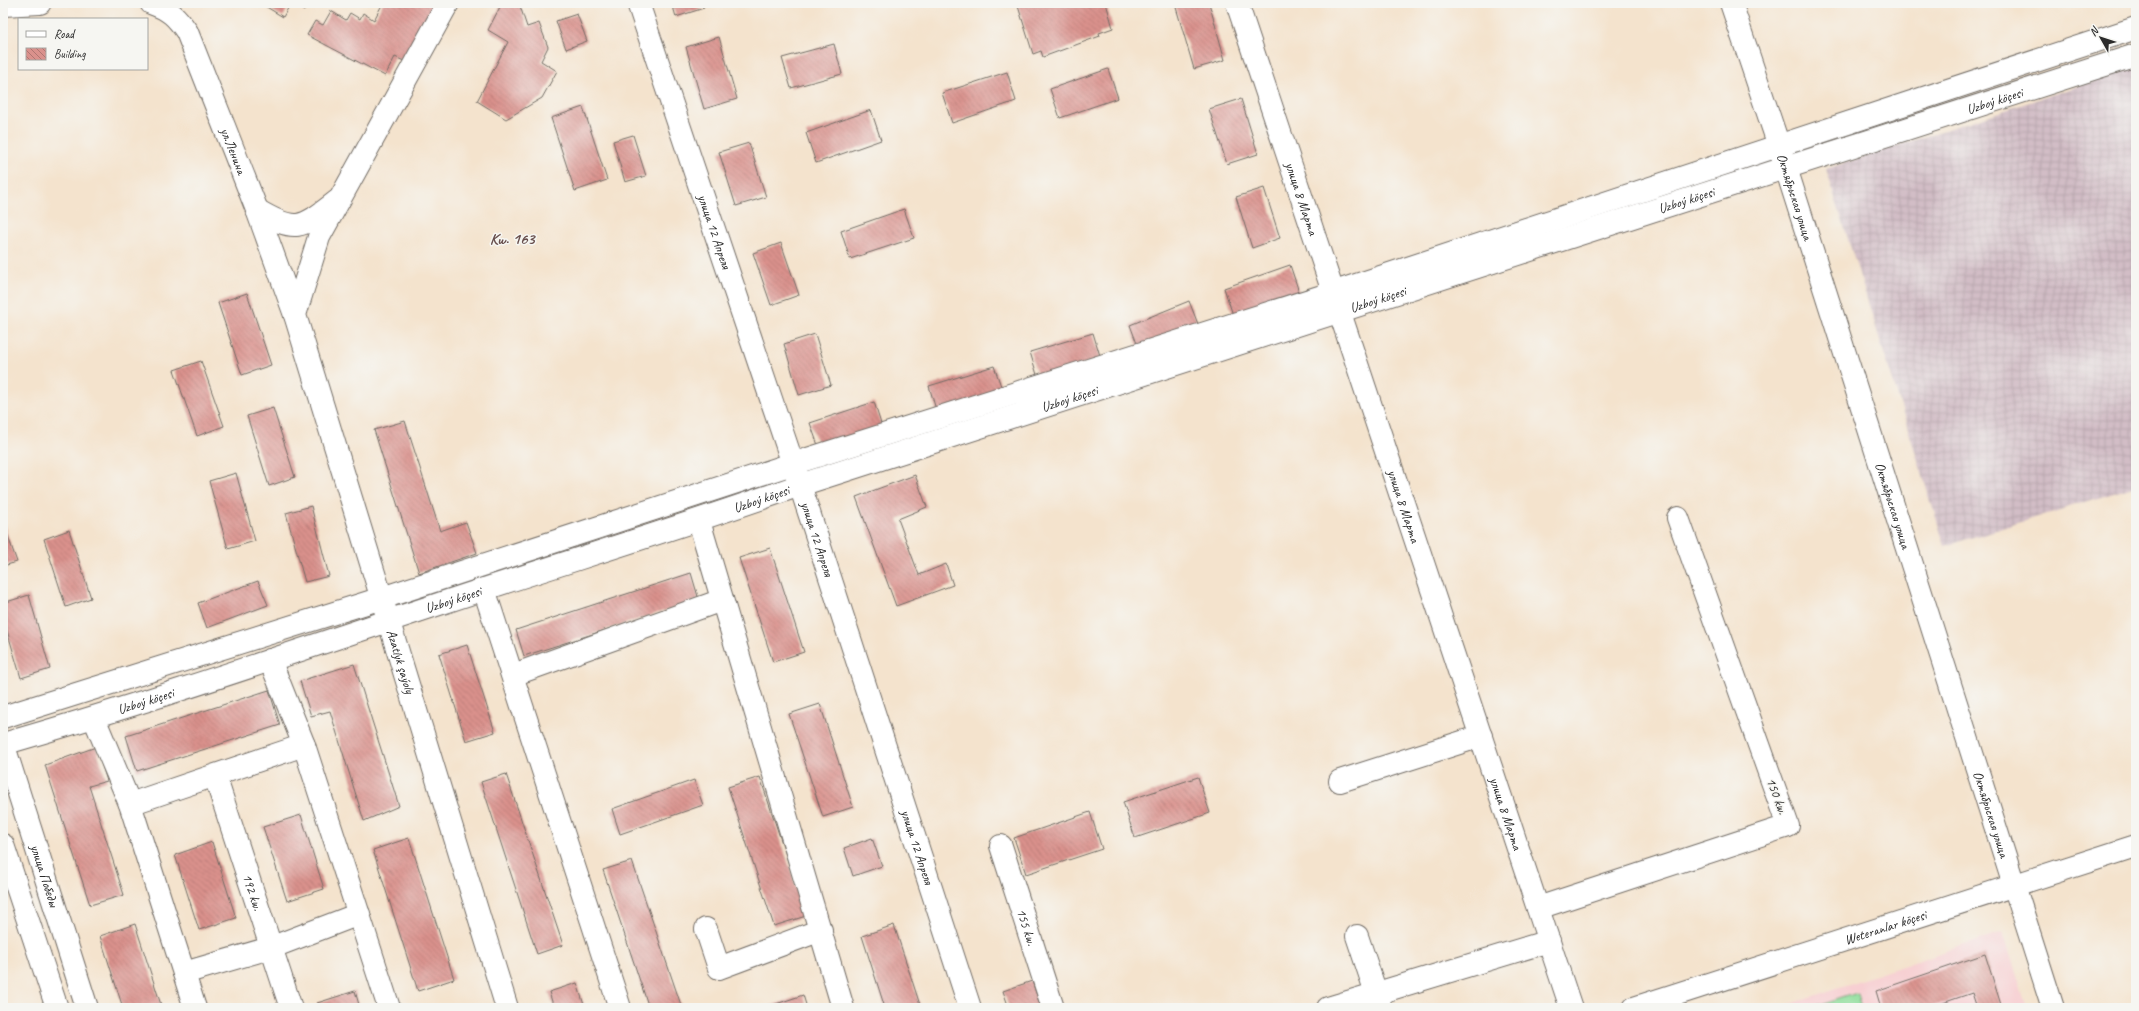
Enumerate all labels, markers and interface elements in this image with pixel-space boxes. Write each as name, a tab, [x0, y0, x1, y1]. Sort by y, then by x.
legend	[18, 18, 148, 70]
north arrow	[2081, 18, 2121, 58]
text: N	[2086, 23, 2102, 39]
text: Road	[54, 26, 76, 42]
text: Building	[54, 46, 86, 62]
street label: Uzboý köçesi	[1964, 83, 2027, 117]
street label: ул.Ленина	[217, 124, 251, 178]
street label: Октябрьская улица	[1773, 151, 1817, 243]
street label: улица 8 Марта	[1282, 159, 1322, 238]
street label: Uzboý köçesi	[1656, 182, 1719, 217]
street label: улица 12 Апреля	[694, 191, 736, 272]
district label: Kw. 163	[490, 229, 536, 249]
street label: Uzboý köçesi	[1348, 281, 1410, 316]
street label: Uzboý köçesi	[1039, 381, 1102, 415]
street label: Октябрьская улица	[1872, 460, 1915, 552]
street label: улица 8 Марта	[1384, 466, 1425, 546]
street label: Uzboý köçesi	[731, 480, 794, 516]
street label: улица 12 Апреля	[797, 498, 838, 580]
street label: Uzboý köçesi	[423, 581, 486, 616]
street label: Azatlyk şaýoly	[383, 627, 419, 697]
street label: Uzboý köçesi	[115, 683, 178, 718]
street label: Октябрьская улица	[1970, 769, 2013, 861]
street label: улица 8 Марта	[1486, 774, 1527, 853]
street label: 150 kw.	[1763, 776, 1791, 817]
street label: улица 12 Апреля	[897, 806, 938, 888]
street label: улица Победы	[27, 841, 63, 910]
street label: 192 kw.	[239, 871, 267, 913]
street label: Weteranlar köçesi	[1842, 905, 1931, 948]
street label: 155 kw.	[1013, 906, 1041, 948]

